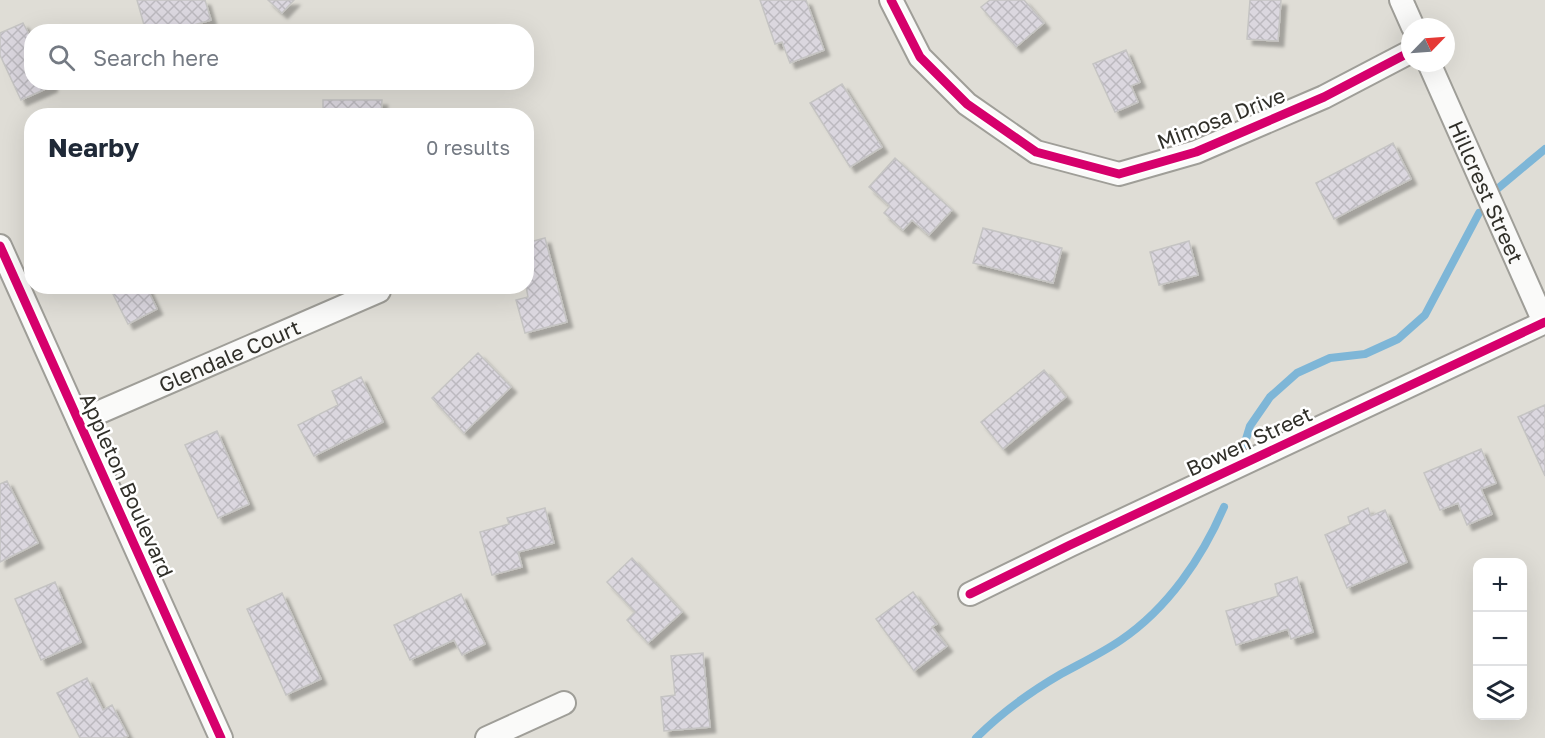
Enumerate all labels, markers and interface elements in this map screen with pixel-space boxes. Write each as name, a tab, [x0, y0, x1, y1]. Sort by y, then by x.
north arrow	[1401, 18, 1455, 72]
search box	[24, 24, 534, 90]
icon: search	[45, 41, 78, 74]
text: Search here	[93, 44, 219, 71]
street label: Mimosa Drive	[1153, 82, 1289, 154]
street label: Hillcrest Street	[1443, 116, 1529, 267]
text: Nearby	[48, 132, 139, 163]
text: 0 results	[426, 135, 510, 159]
street label: Glendale Court	[155, 314, 304, 398]
street label: Appleton Boulevard	[75, 389, 179, 581]
street label: Bowen Street	[1182, 401, 1316, 481]
map controls	[1473, 558, 1527, 720]
button: +	[1473, 558, 1527, 612]
button: −	[1473, 612, 1527, 666]
button: layers	[1473, 666, 1527, 720]

